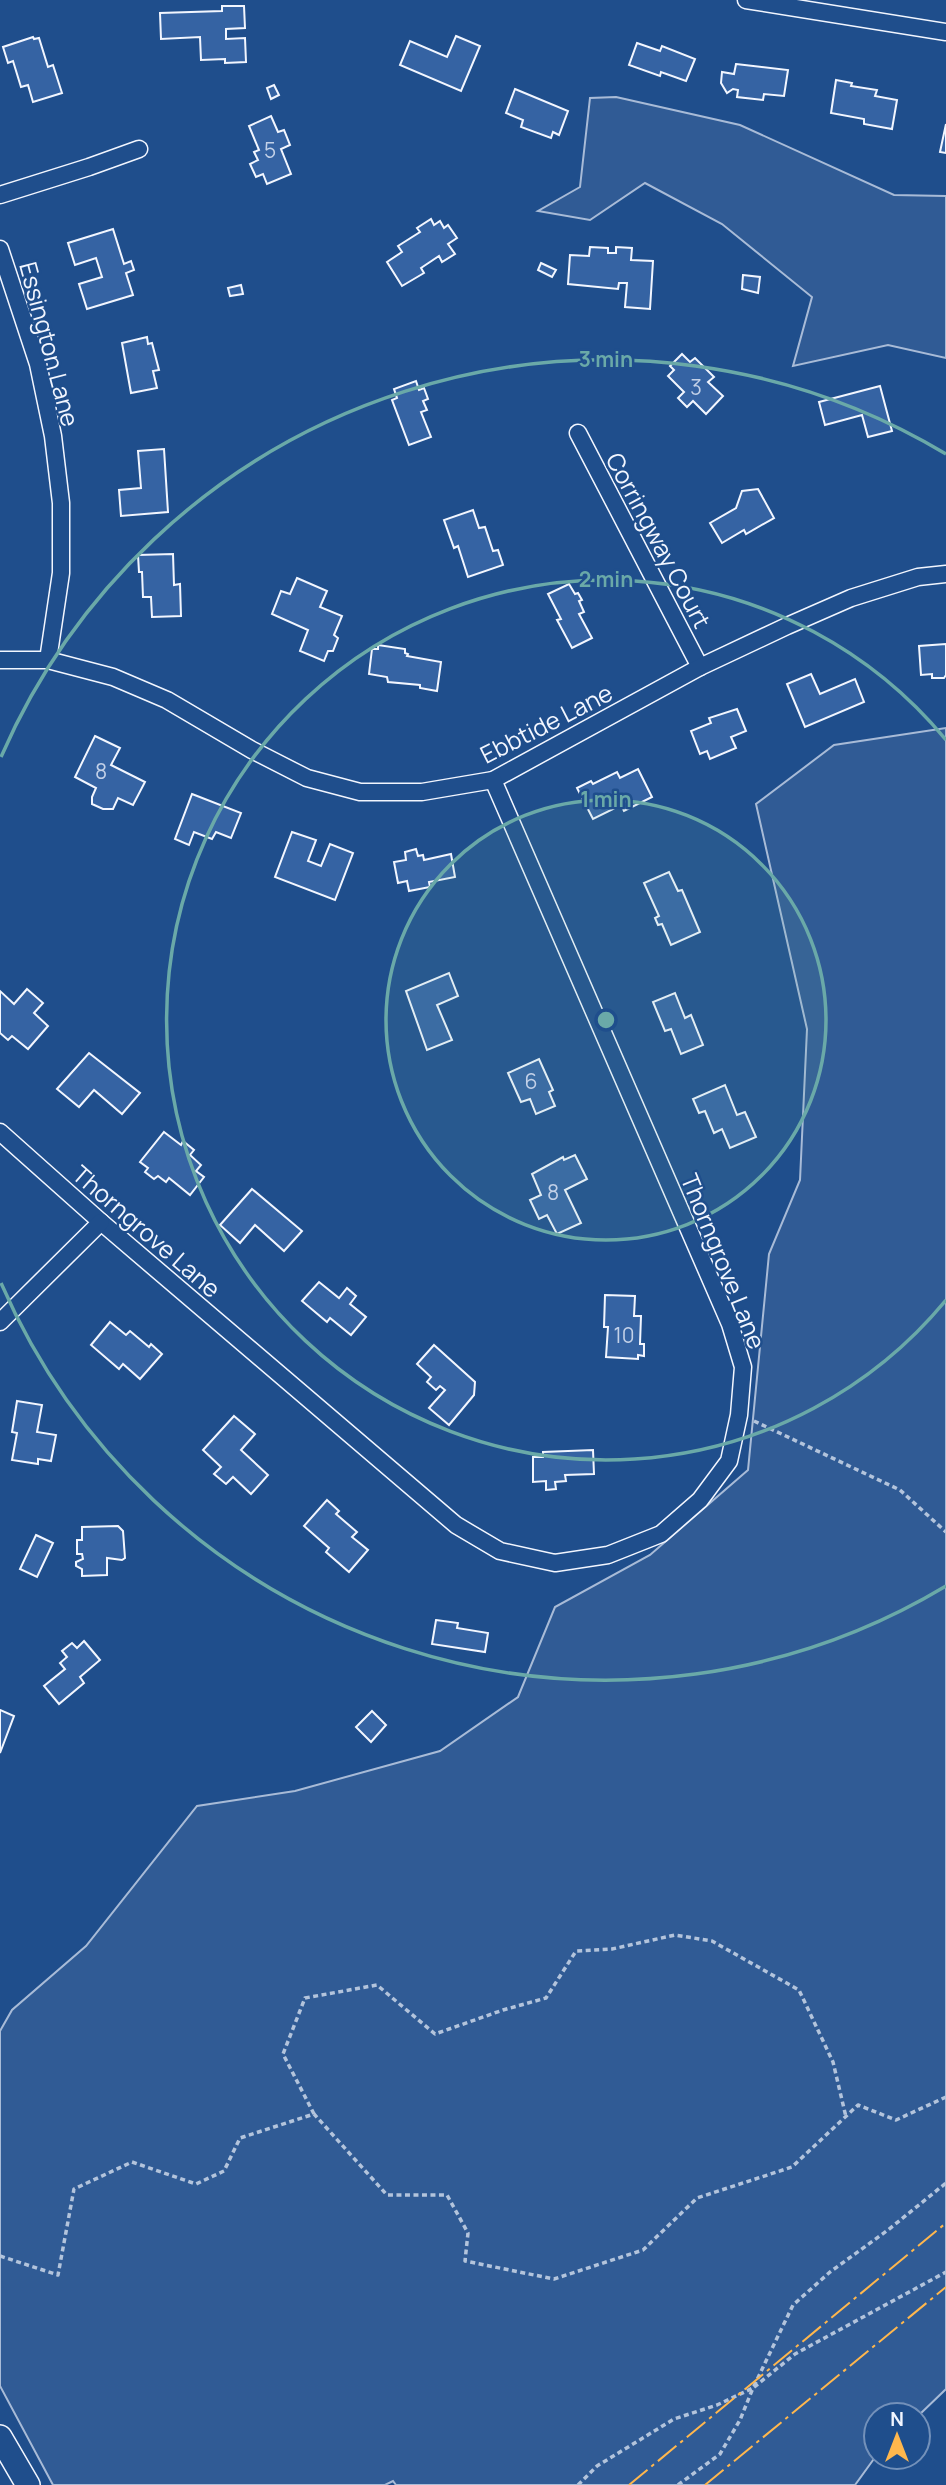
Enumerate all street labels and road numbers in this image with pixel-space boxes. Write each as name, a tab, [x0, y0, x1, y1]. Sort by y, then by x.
street label: Essington Lane	[12, 258, 88, 430]
street label: Corringway Court	[599, 446, 719, 634]
street label: Ebbtide Lane	[474, 676, 618, 770]
street label: Thorngrove Lane	[66, 1157, 228, 1305]
street label: Thorngrove Lane	[674, 1168, 774, 1354]

